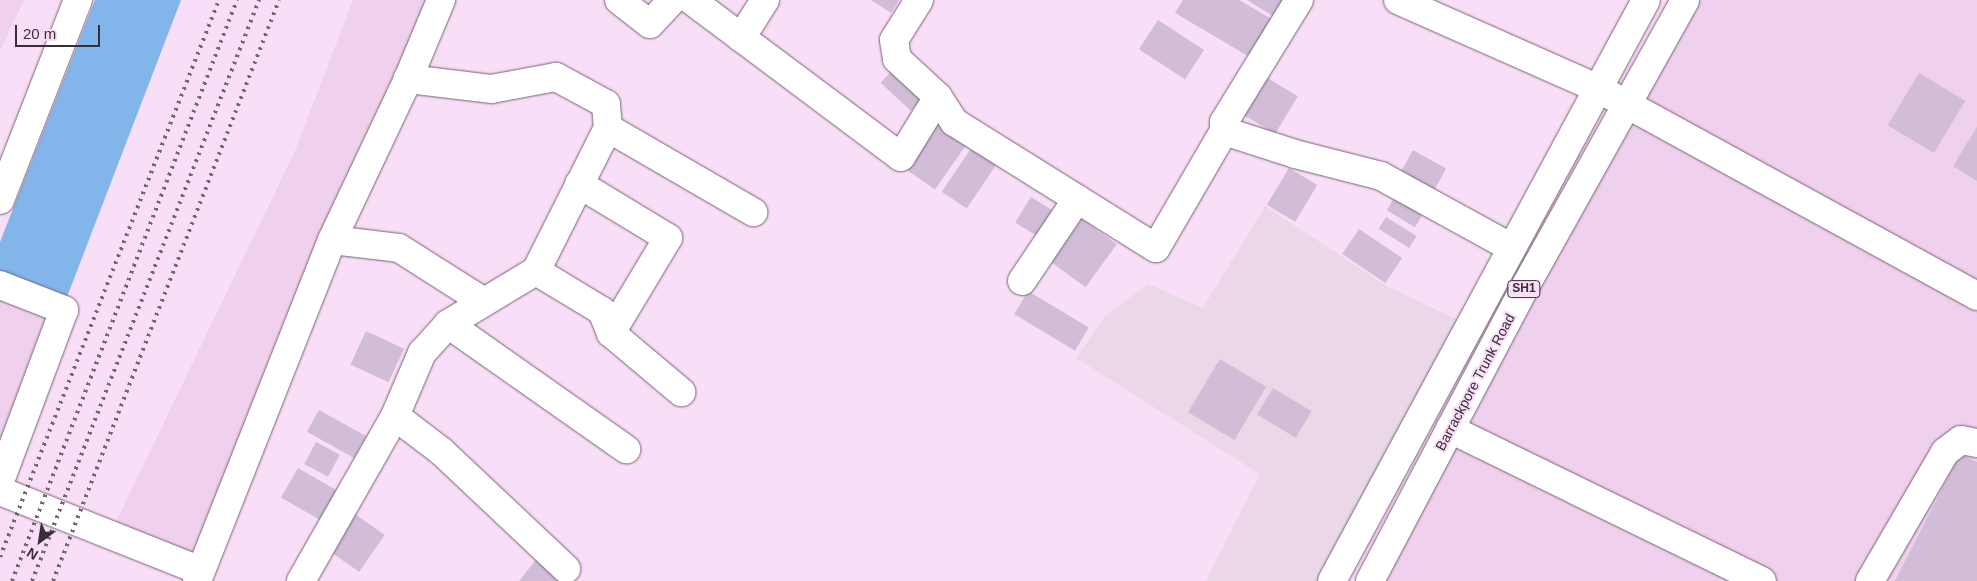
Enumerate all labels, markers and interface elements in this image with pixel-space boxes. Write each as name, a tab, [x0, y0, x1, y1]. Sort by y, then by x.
scale bar	[18, 15, 102, 47]
text: 20 m	[23, 25, 56, 42]
road number: SH1	[1506, 280, 1542, 298]
street label: Barrackpore Trunk Road	[1432, 311, 1518, 453]
north arrow	[15, 516, 65, 566]
text: N	[24, 544, 41, 563]

